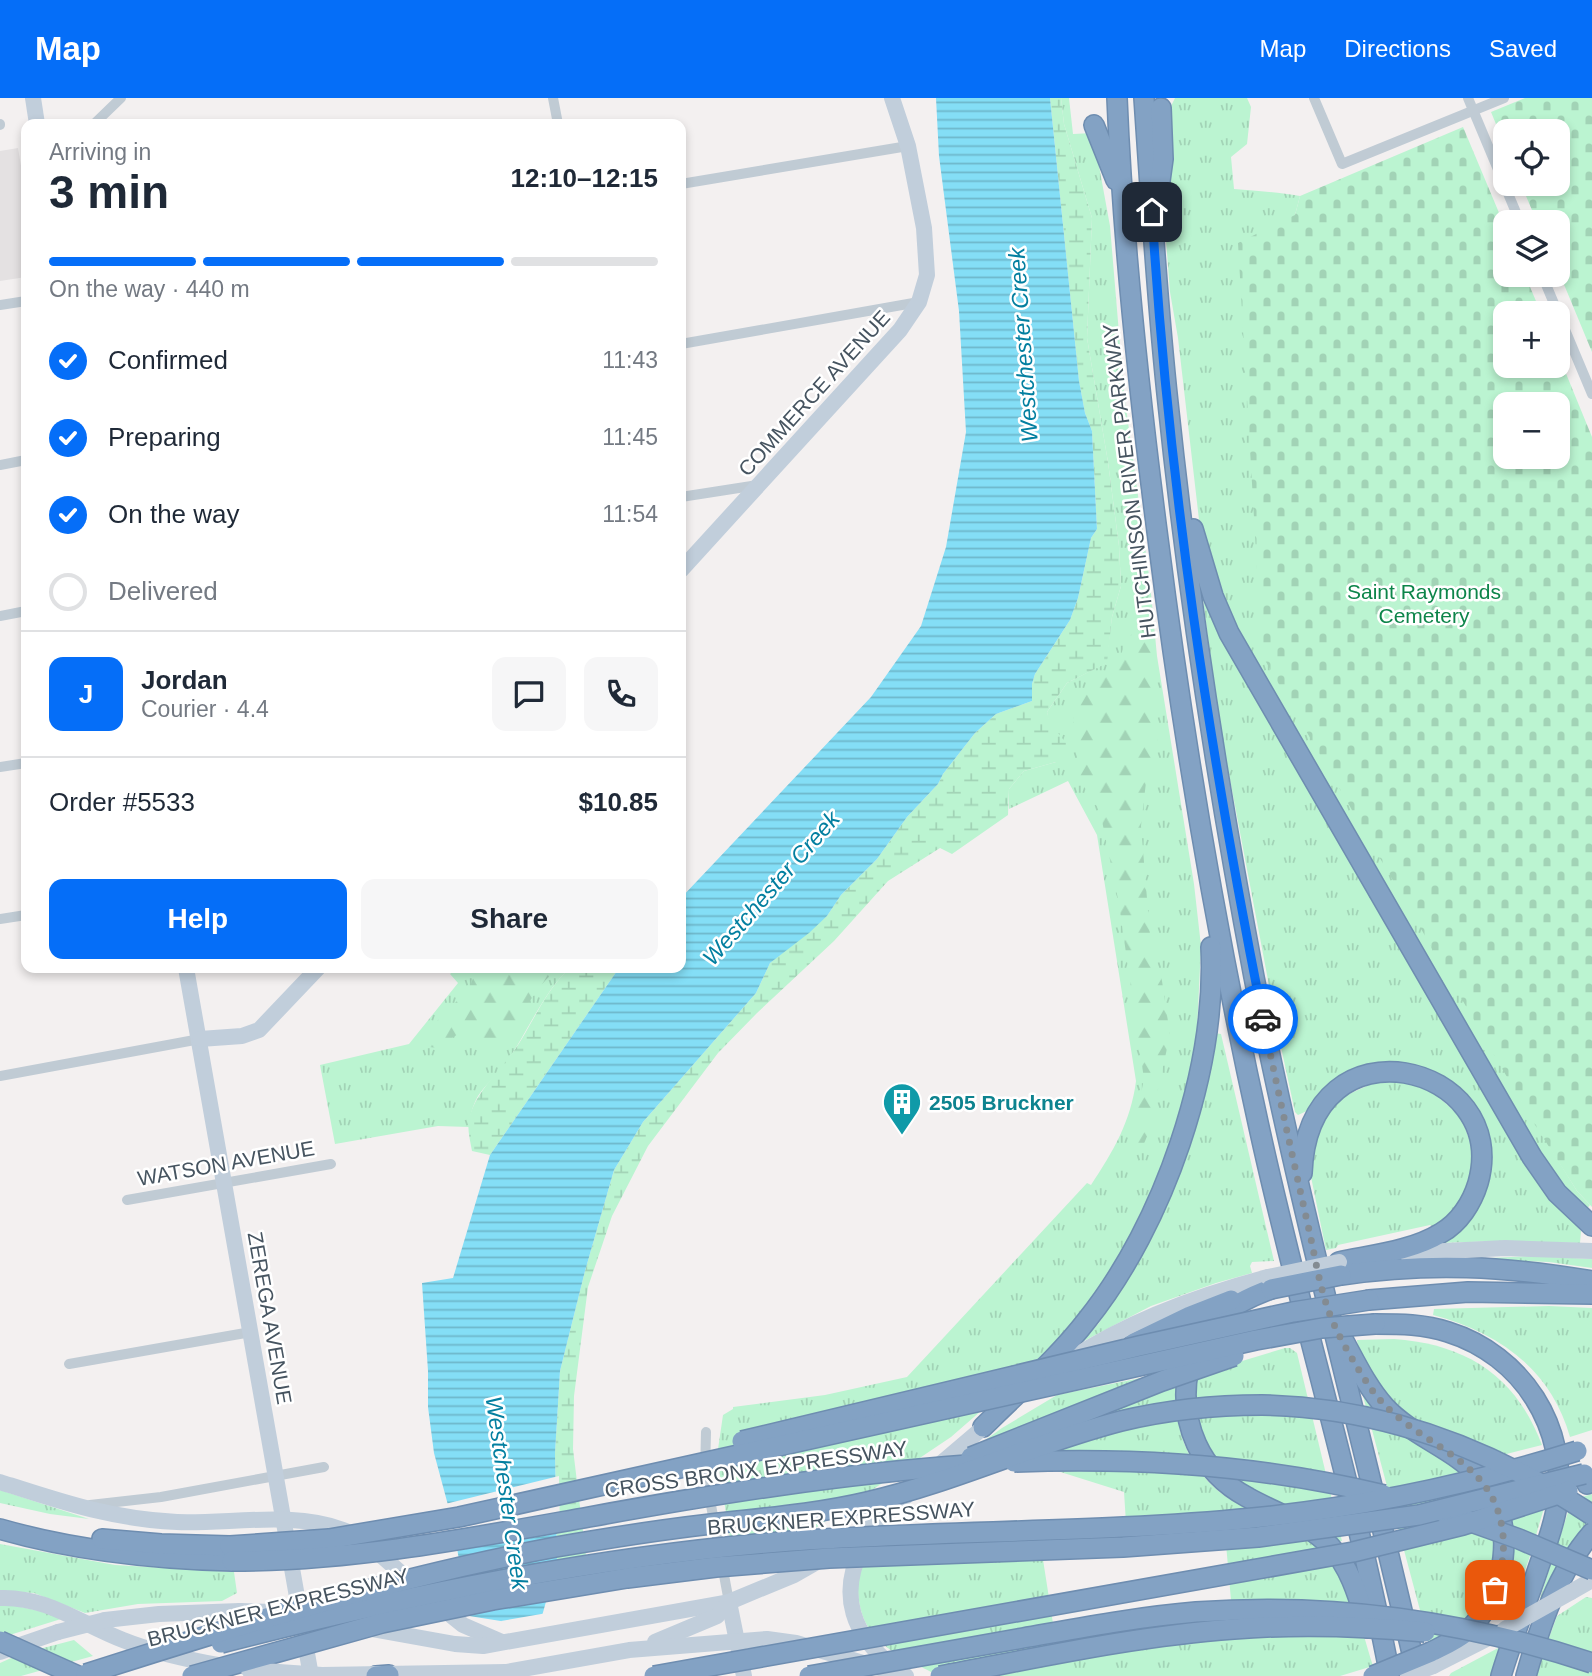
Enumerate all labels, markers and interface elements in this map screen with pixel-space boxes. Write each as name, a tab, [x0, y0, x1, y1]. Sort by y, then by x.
text: Map	[35, 30, 101, 67]
text: Map	[1260, 35, 1306, 62]
text: Directions	[1344, 35, 1451, 62]
text: Saved	[1489, 35, 1557, 62]
map controls	[1493, 119, 1570, 469]
button: locate	[1493, 119, 1570, 196]
text: Arriving in	[49, 139, 151, 165]
text: 12:10–12:15	[511, 163, 658, 193]
text: 3 min	[49, 166, 169, 218]
pin	[1122, 182, 1182, 242]
icon: home	[1133, 193, 1171, 231]
button: layers	[1493, 210, 1570, 287]
water label: Westchester Creek	[1003, 245, 1043, 443]
text: On the way · 440 m	[49, 276, 250, 302]
button: +	[1493, 301, 1570, 378]
street label: COMMERCE AVENUE	[734, 306, 894, 480]
street label: HUTCHINSON RIVER PARKWAY	[1098, 322, 1160, 640]
icon: check	[49, 342, 87, 380]
text: Confirmed	[108, 345, 228, 375]
text: 11:43	[602, 347, 658, 373]
button: −	[1493, 392, 1570, 469]
icon: check	[49, 419, 87, 457]
text: Preparing	[108, 422, 221, 452]
text: 11:45	[602, 424, 658, 450]
icon: check	[49, 496, 87, 534]
text: On the way	[108, 499, 240, 529]
text: 11:54	[602, 501, 658, 527]
text: Delivered	[108, 576, 218, 606]
park label: Saint Raymonds Cemetery	[1347, 580, 1501, 627]
button: chat	[492, 657, 566, 731]
button: phone	[584, 657, 658, 731]
text: Jordan	[141, 665, 228, 695]
text: J	[79, 679, 93, 709]
text: Courier · 4.4	[141, 696, 269, 722]
text: Order #5533	[49, 787, 195, 817]
text: $10.85	[578, 787, 658, 817]
water label: Westchester Creek	[697, 805, 846, 970]
button: Help	[49, 879, 347, 959]
button: Share	[361, 879, 658, 959]
courier	[1228, 984, 1298, 1054]
icon: car	[1244, 1000, 1282, 1038]
building icon: 2505 Bruckner	[881, 1081, 923, 1136]
place label: 2505 Bruckner	[929, 1091, 1074, 1114]
street label: WATSON AVENUE	[136, 1136, 316, 1190]
street label: ZEREGA AVENUE	[244, 1230, 296, 1406]
water label: Westchester Creek	[481, 1395, 534, 1593]
street label: CROSS BRONX EXPRESSWAY	[603, 1436, 909, 1502]
street label: BRUCKNER EXPRESSWAY	[706, 1497, 976, 1539]
pin	[1465, 1560, 1525, 1620]
street label: BRUCKNER EXPRESSWAY	[145, 1563, 411, 1651]
icon: bag	[1476, 1571, 1514, 1609]

